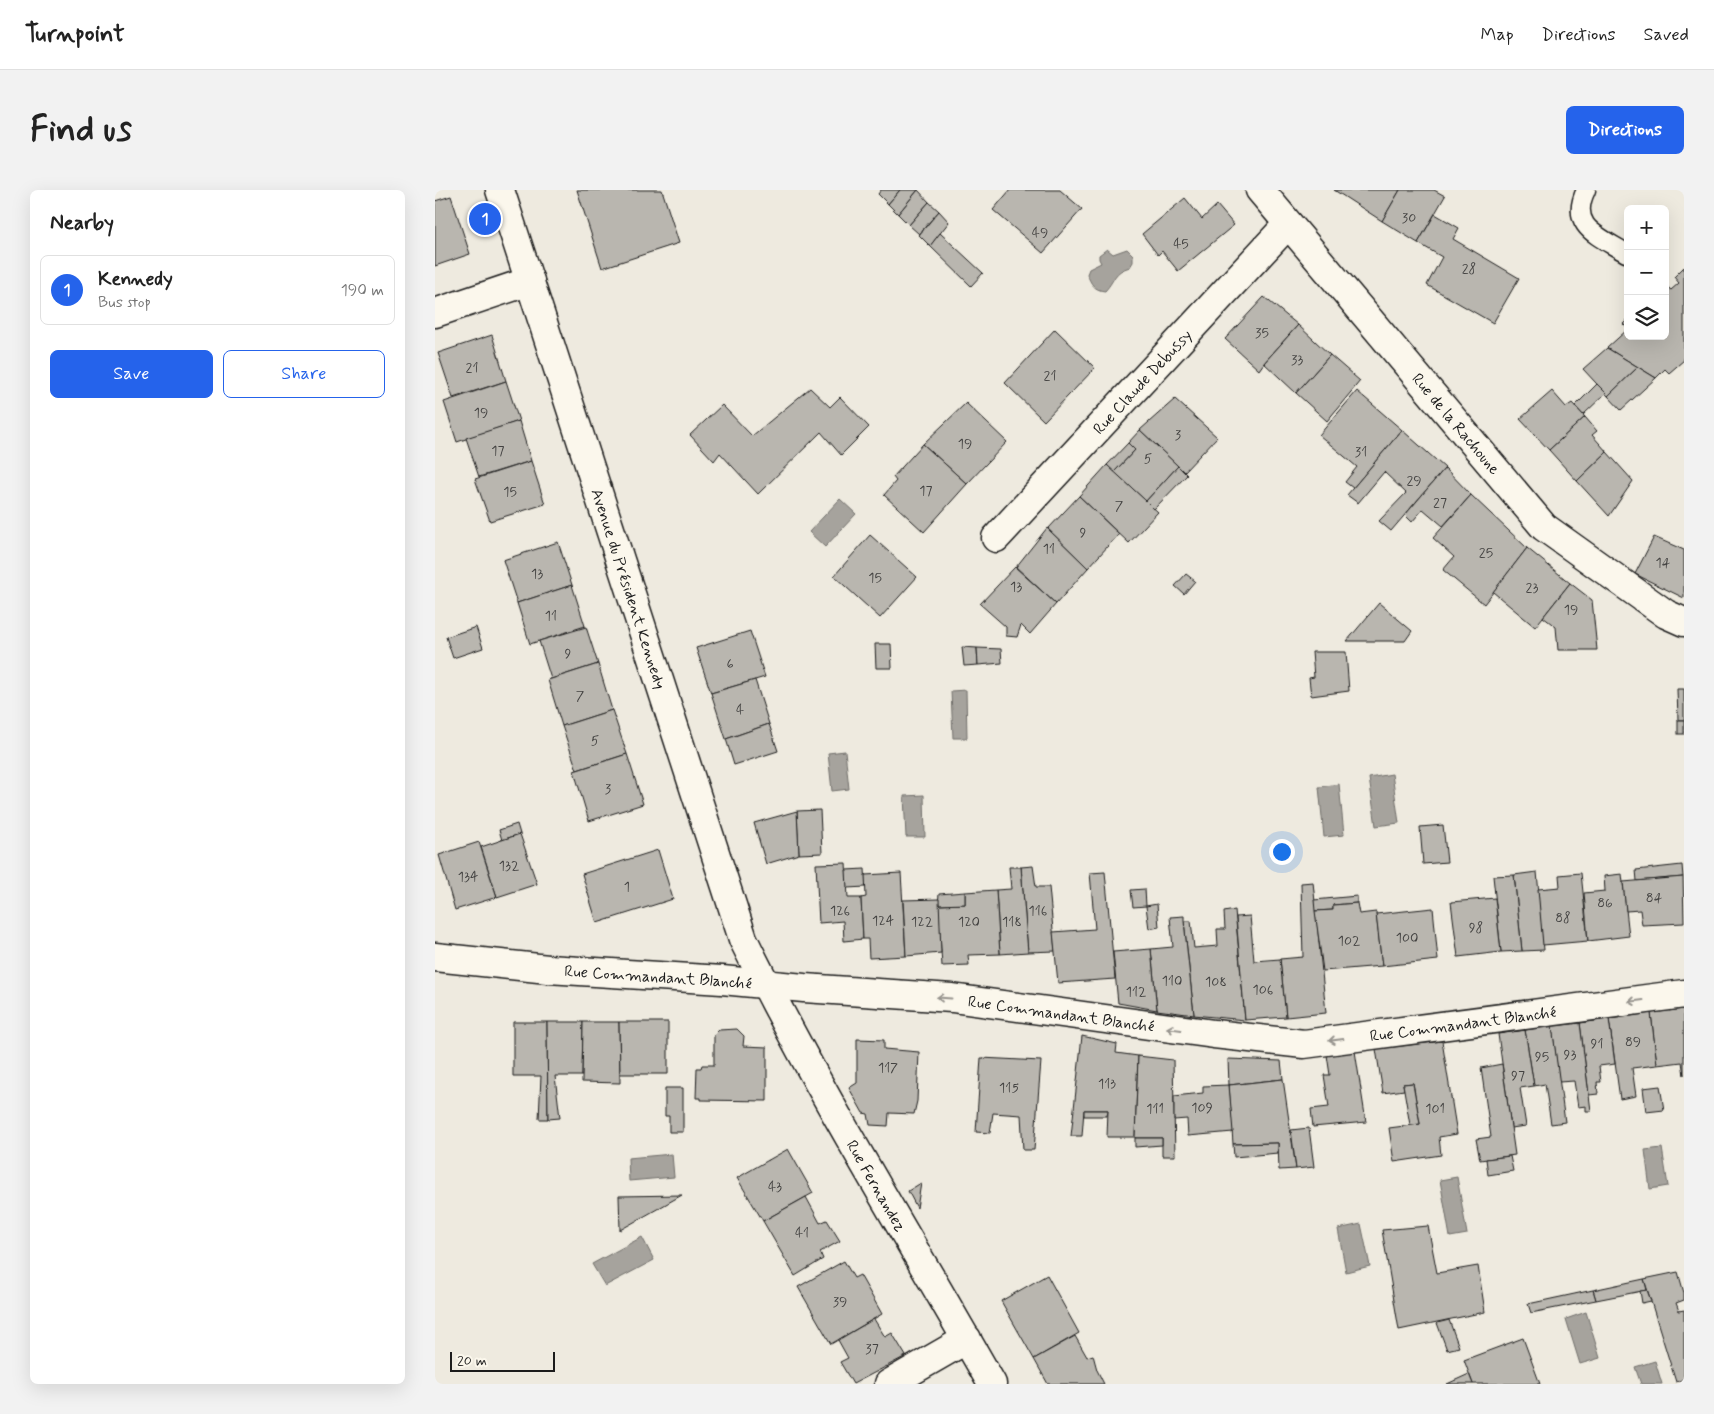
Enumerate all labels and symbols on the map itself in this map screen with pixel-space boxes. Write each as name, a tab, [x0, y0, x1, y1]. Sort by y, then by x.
pin: 1	[469, 200, 501, 238]
house number: 30	[1402, 209, 1416, 227]
house number: 49	[1032, 224, 1048, 242]
house number: 45	[1173, 235, 1189, 253]
house number: 28	[1462, 260, 1476, 278]
house number: 35	[1255, 324, 1269, 342]
street label: Rue Claude Debussy	[1089, 325, 1197, 439]
house number: 33	[1291, 351, 1303, 369]
house number: 21	[466, 359, 478, 377]
house number: 21	[1044, 367, 1056, 385]
street label: Rue de la Rachoune	[1407, 369, 1505, 480]
house number: 19	[474, 404, 488, 422]
house number: 3	[1175, 426, 1181, 444]
house number: 19	[958, 435, 972, 453]
house number: 17	[491, 442, 505, 460]
house number: 31	[1355, 443, 1367, 461]
house number: 5	[1144, 450, 1152, 468]
house number: 29	[1406, 472, 1422, 490]
house number: 17	[919, 482, 933, 500]
house number: 15	[503, 483, 517, 501]
street label: Avenue du Président Kennedy	[586, 486, 670, 692]
house number: 27	[1433, 494, 1447, 512]
house number: 7	[1115, 497, 1124, 515]
house number: 9	[1080, 524, 1087, 542]
house number: 11	[1043, 540, 1055, 558]
house number: 25	[1479, 544, 1493, 562]
house number: 14	[1656, 554, 1671, 572]
house number: 13	[531, 565, 543, 583]
house number: 15	[868, 569, 882, 587]
house number: 13	[1010, 578, 1022, 596]
house number: 23	[1526, 579, 1538, 597]
house number: 19	[1564, 601, 1578, 619]
house number: 11	[545, 607, 557, 625]
house number: 9	[565, 645, 572, 663]
house number: 6	[726, 655, 734, 673]
house number: 7	[576, 687, 585, 705]
house number: 4	[736, 701, 744, 719]
house number: 5	[591, 732, 599, 750]
house number: 3	[605, 780, 611, 798]
your location	[1269, 839, 1295, 865]
house number: 132	[499, 857, 519, 875]
house number: 134	[458, 868, 478, 886]
house number: 1	[624, 878, 630, 896]
house number: 84	[1646, 889, 1663, 907]
house number: 86	[1597, 894, 1613, 912]
house number: 126	[830, 902, 850, 920]
house number: 116	[1029, 902, 1047, 920]
house number: 88	[1555, 909, 1571, 927]
house number: 124	[872, 912, 894, 930]
house number: 122	[911, 913, 933, 931]
house number: 120	[958, 913, 980, 931]
house number: 118	[1002, 913, 1022, 931]
house number: 98	[1469, 919, 1483, 937]
house number: 100	[1396, 929, 1418, 947]
house number: 102	[1338, 932, 1360, 950]
street label: Rue Commandant Blanché	[564, 961, 753, 995]
house number: 110	[1162, 972, 1182, 990]
house number: 108	[1205, 973, 1227, 991]
house number: 106	[1253, 981, 1273, 999]
house number: 112	[1126, 983, 1146, 1001]
street label: Rue Commandant Blanché	[966, 991, 1156, 1038]
one-way arrow	[936, 993, 952, 1002]
one-way arrow	[1628, 996, 1644, 1006]
street label: Rue Commandant Blanché	[1369, 1002, 1558, 1047]
one-way arrow	[1167, 1023, 1183, 1033]
house number: 89	[1625, 1033, 1641, 1051]
one-way arrow	[1328, 1035, 1344, 1045]
house number: 91	[1591, 1035, 1603, 1053]
house number: 93	[1564, 1046, 1576, 1064]
house number: 95	[1535, 1048, 1549, 1066]
house number: 117	[878, 1059, 898, 1077]
house number: 97	[1511, 1067, 1525, 1085]
house number: 113	[1098, 1075, 1116, 1093]
house number: 115	[999, 1079, 1019, 1097]
house number: 109	[1191, 1099, 1213, 1117]
house number: 111	[1146, 1100, 1164, 1118]
house number: 101	[1425, 1100, 1445, 1118]
street label: Rue Fernandez	[841, 1137, 910, 1236]
house number: 43	[768, 1178, 782, 1196]
house number: 41	[795, 1224, 809, 1242]
house number: 39	[833, 1293, 847, 1311]
house number: 37	[865, 1340, 879, 1358]
scale bar	[450, 1349, 555, 1372]

